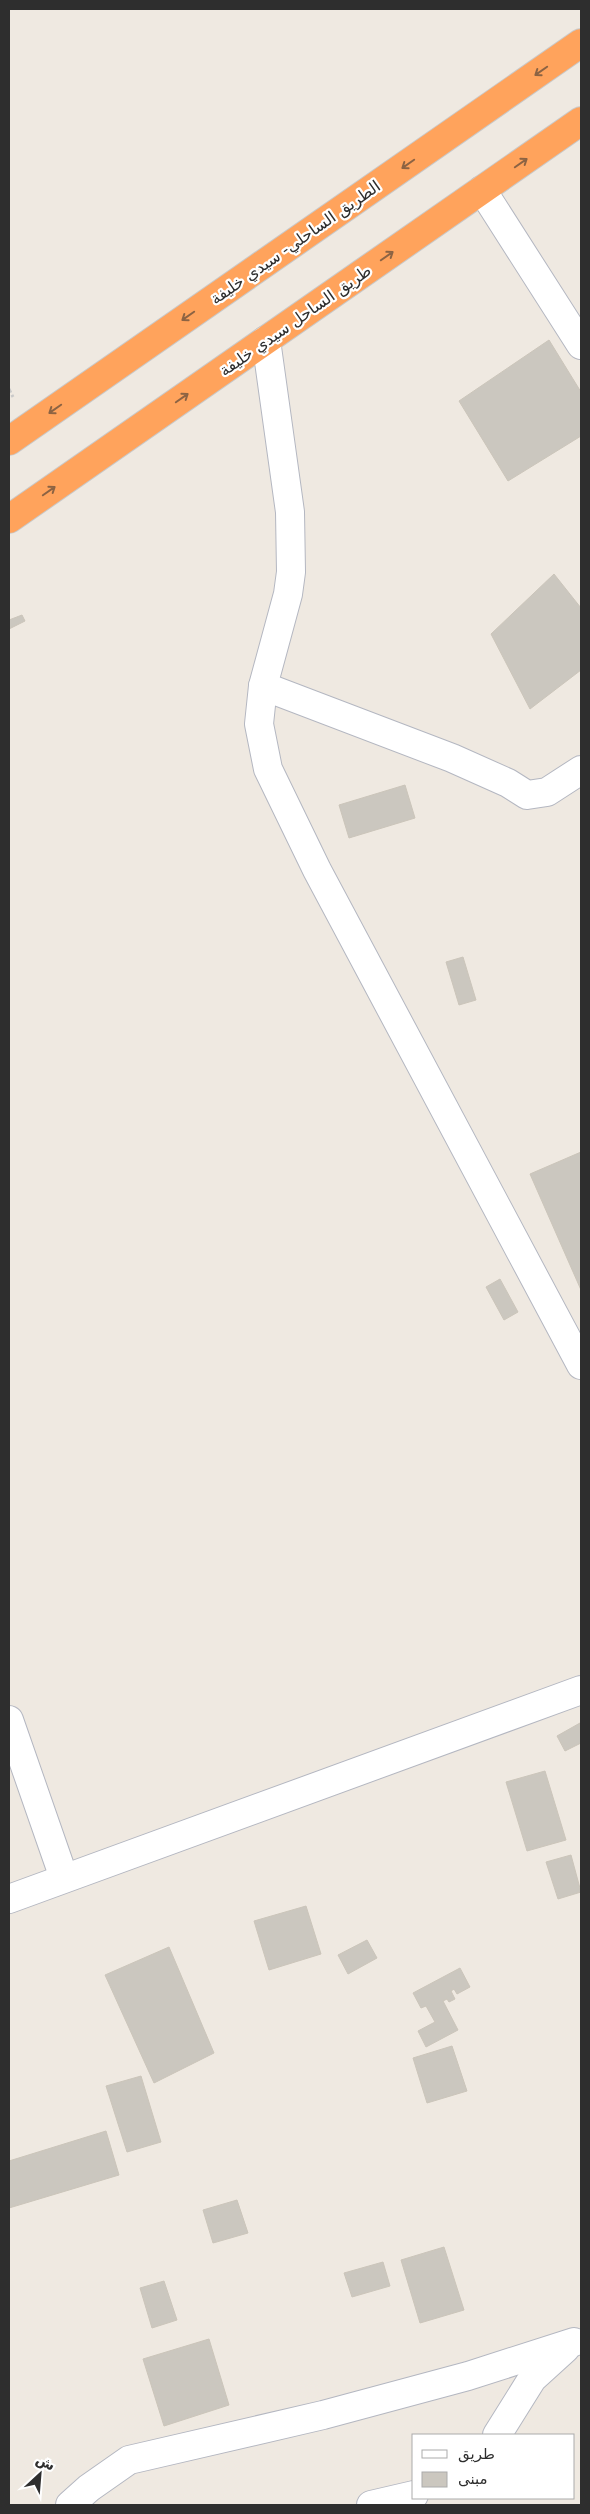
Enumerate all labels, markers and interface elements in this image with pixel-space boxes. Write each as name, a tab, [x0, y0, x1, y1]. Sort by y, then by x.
one-way arrow	[534, 66, 548, 76]
one-way arrow	[514, 158, 528, 168]
one-way arrow	[401, 159, 415, 169]
street label: الطريق الساحلي- سيدي خليفة	[207, 176, 384, 309]
one-way arrow	[380, 251, 394, 261]
street label: طريق الساحل سيدي خليفة	[216, 261, 375, 381]
one-way arrow	[181, 311, 195, 321]
one-way arrow	[175, 393, 189, 403]
one-way arrow	[48, 404, 62, 414]
one-way arrow	[42, 486, 56, 496]
legend	[412, 2434, 575, 2499]
text: طريق	[458, 2445, 495, 2463]
north arrow	[15, 2449, 65, 2499]
text: ش	[34, 2451, 58, 2474]
text: مبنى	[458, 2470, 488, 2488]

